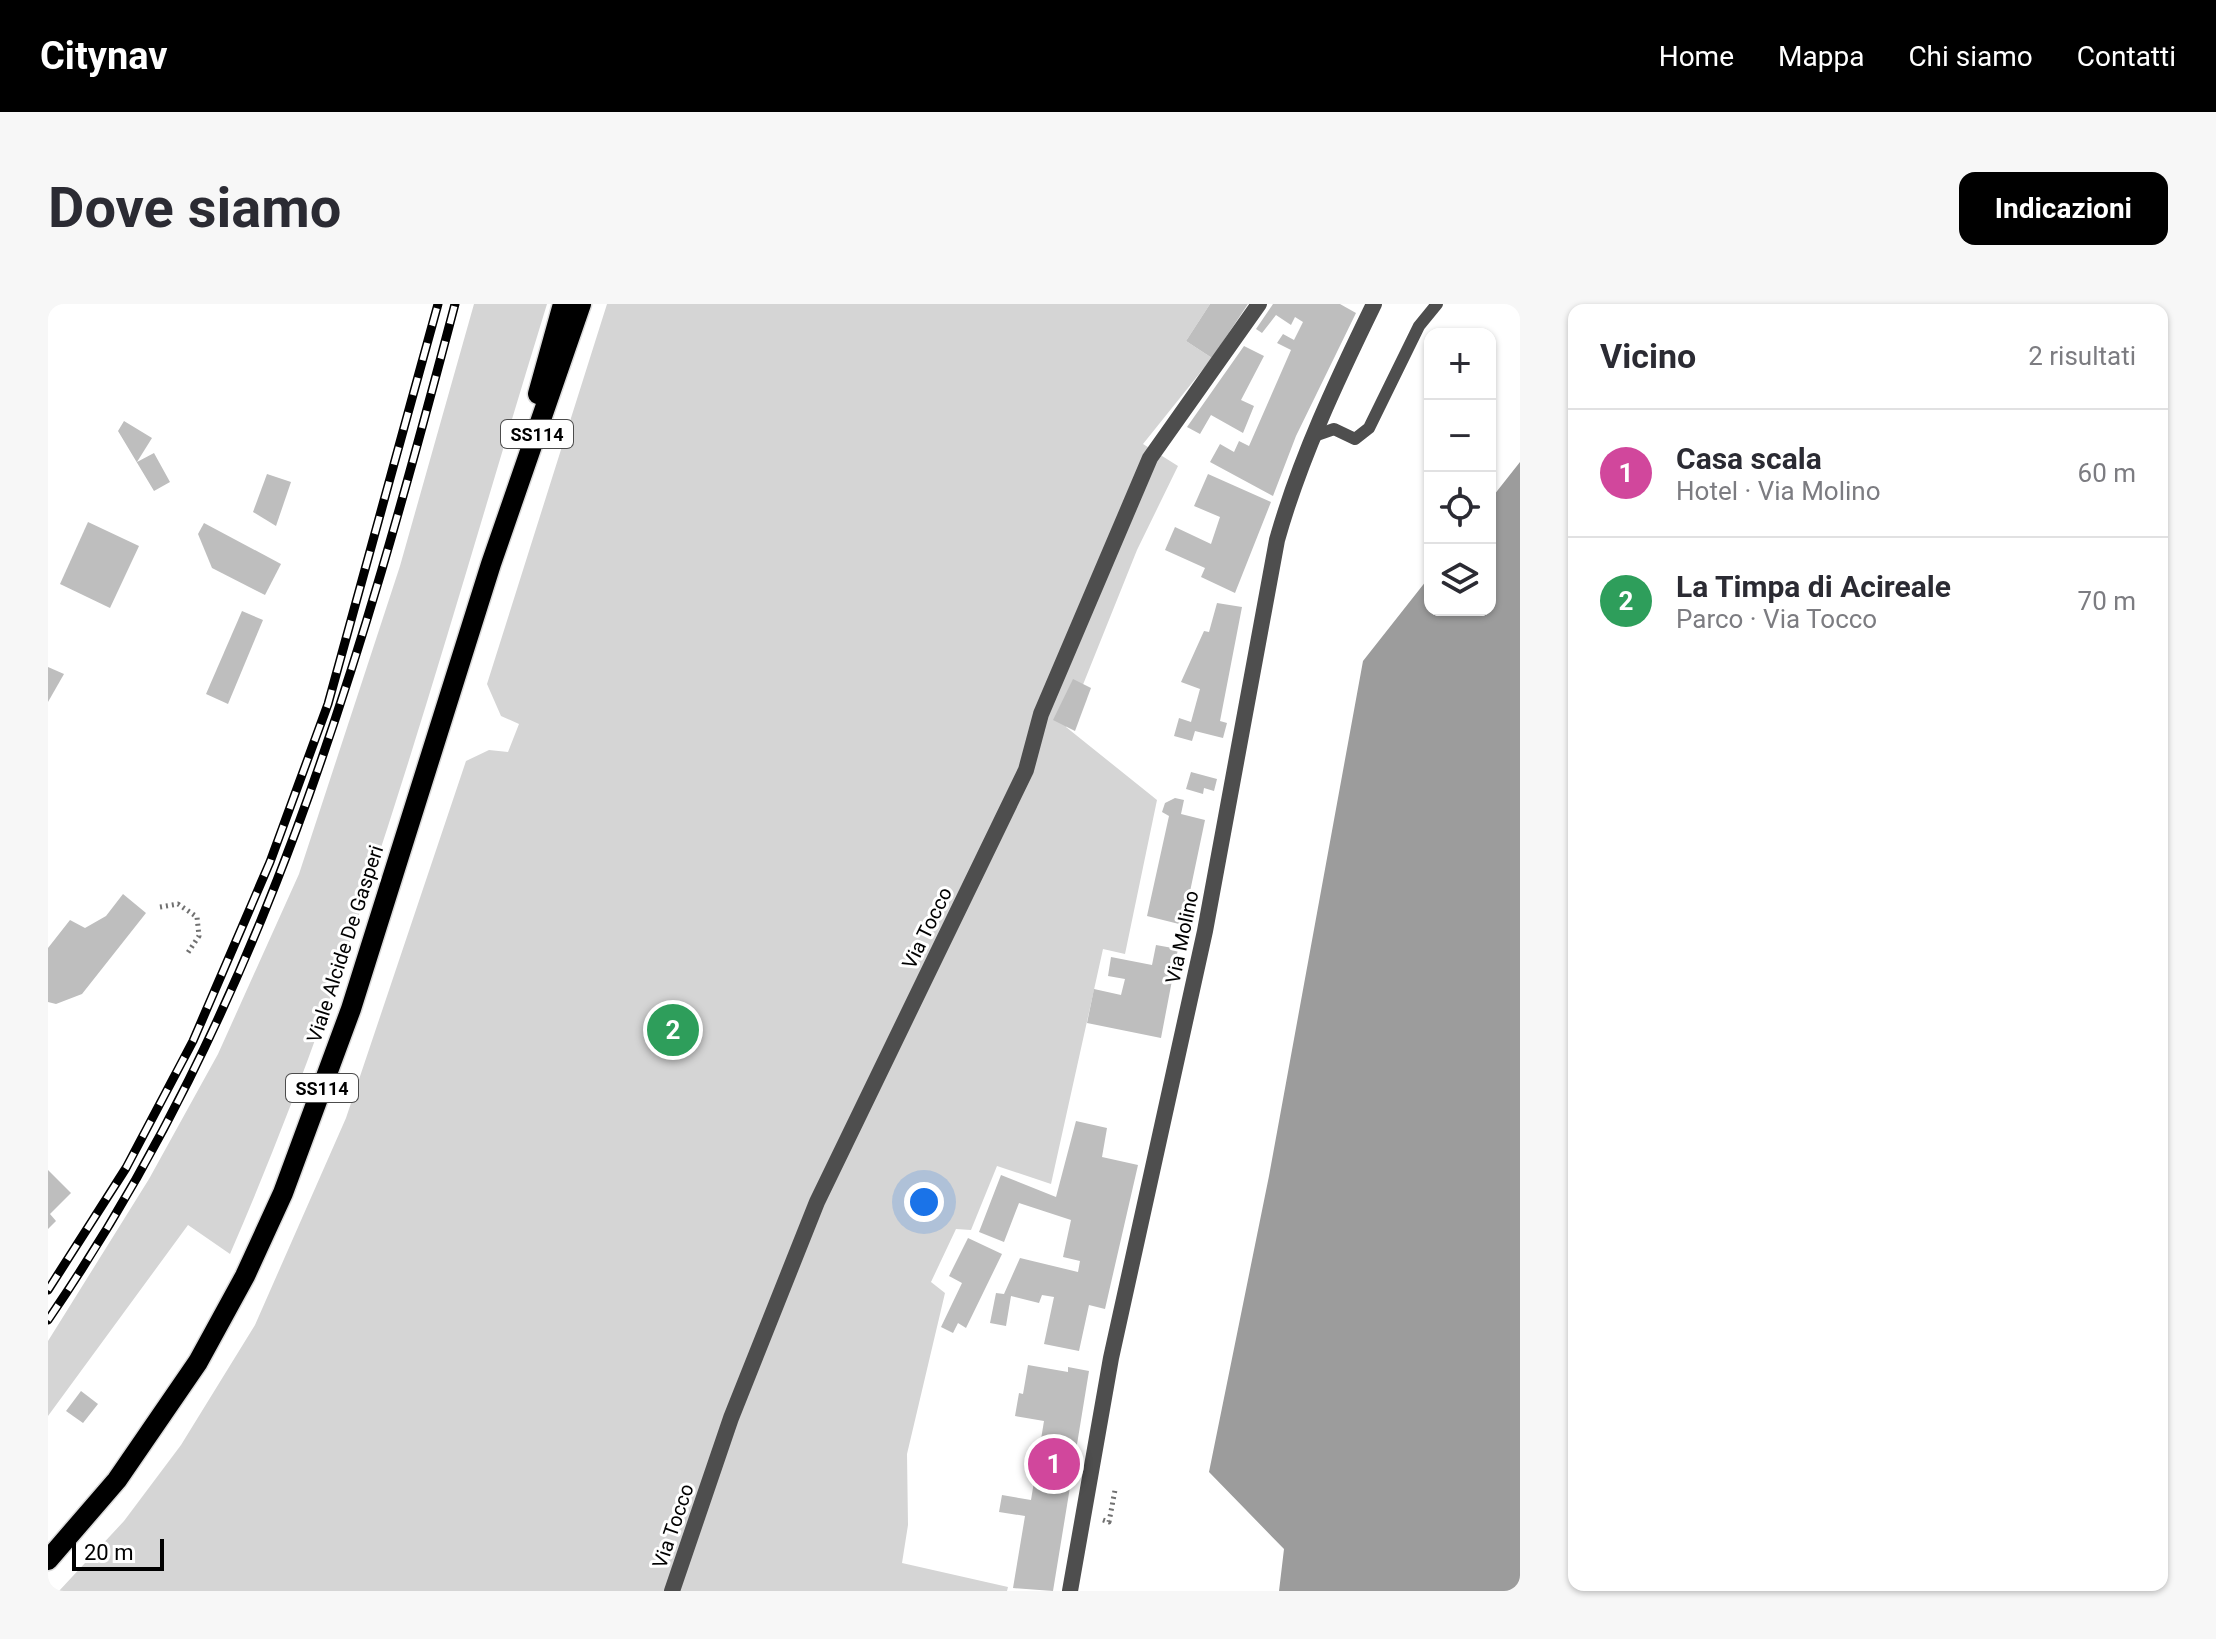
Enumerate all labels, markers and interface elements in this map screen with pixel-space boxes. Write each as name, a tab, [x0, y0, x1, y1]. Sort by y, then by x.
text: Citynav	[40, 34, 168, 78]
text: Home	[1659, 40, 1734, 73]
text: Mappa	[1778, 40, 1864, 73]
text: Chi siamo	[1908, 40, 2033, 73]
text: Contatti	[2077, 40, 2176, 73]
button: Indicazioni	[1959, 172, 2168, 245]
text: Dove siamo	[48, 175, 341, 241]
map controls	[1424, 328, 1496, 616]
button: +	[1424, 328, 1496, 400]
text: Vicino	[1600, 336, 1696, 376]
text: 2 risultati	[2028, 341, 2136, 371]
button: −	[1424, 400, 1496, 472]
road number: SS114	[501, 420, 573, 448]
text: Casa scala	[1676, 441, 1822, 476]
text: 1	[1619, 458, 1633, 488]
text: 60 m	[2078, 458, 2136, 488]
button: locate	[1424, 472, 1496, 544]
text: Hotel · Via Molino	[1676, 476, 1881, 506]
button: layers	[1424, 544, 1496, 616]
text: La Timpa di Acireale	[1676, 569, 1951, 604]
text: 2	[1619, 586, 1633, 616]
text: 70 m	[2078, 586, 2136, 616]
text: Parco · Via Tocco	[1676, 604, 1877, 634]
street label: Viale Alcide De Gasperi	[302, 842, 388, 1046]
street label: Via Tocco	[897, 883, 957, 973]
street label: Via Molino	[1160, 888, 1204, 986]
pin: 2	[647, 1000, 699, 1060]
road number: SS114	[286, 1074, 358, 1102]
your location	[904, 1182, 944, 1222]
pin: 1	[1028, 1434, 1080, 1494]
street label: Via Tocco	[647, 1481, 699, 1571]
scale bar	[72, 1535, 164, 1571]
text: 20 m	[84, 1540, 133, 1565]

